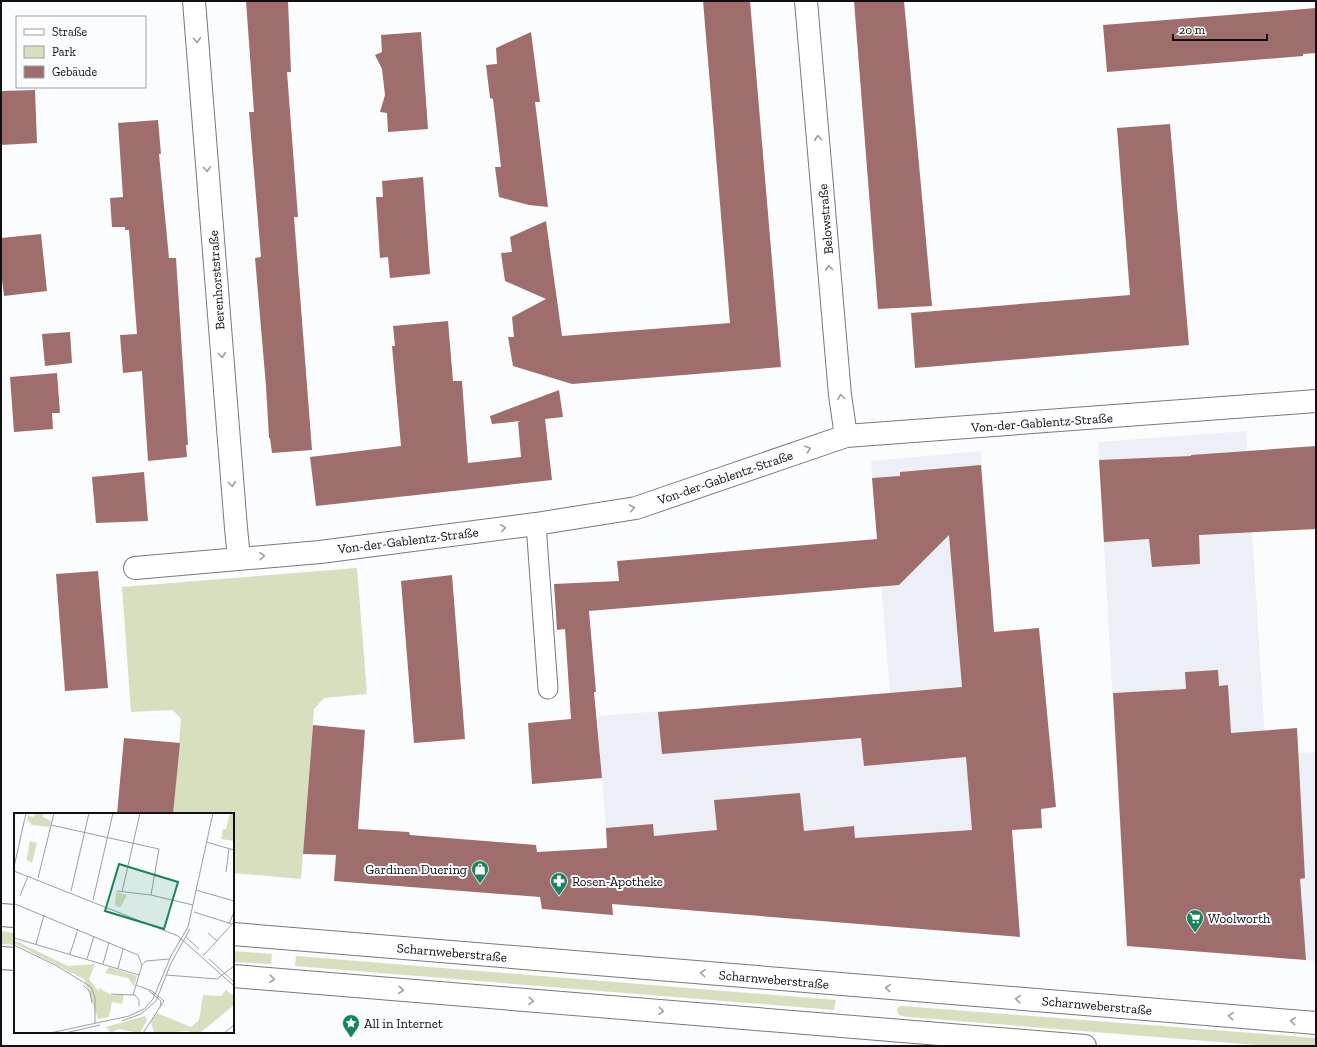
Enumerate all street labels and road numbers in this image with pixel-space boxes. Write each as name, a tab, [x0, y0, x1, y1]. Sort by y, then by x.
street label: Belowstraße	[815, 183, 836, 255]
street label: Berenhorststraße	[206, 230, 227, 330]
street label: Von-der-Gablentz-Straße	[970, 410, 1113, 435]
street label: Von-der-Gablentz-Straße	[655, 447, 795, 508]
street label: Von-der-Gablentz-Straße	[336, 524, 479, 557]
street label: Scharnweberstraße	[396, 940, 508, 965]
street label: Scharnweberstraße	[718, 967, 830, 992]
street label: Scharnweberstraße	[1041, 993, 1153, 1018]

